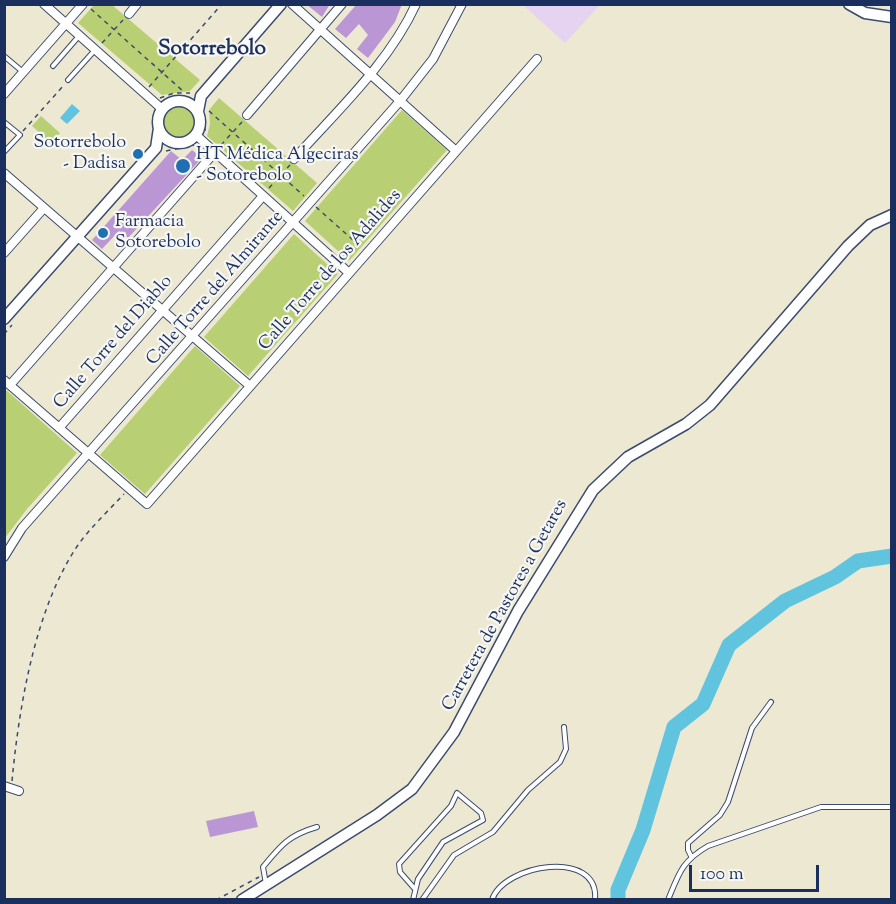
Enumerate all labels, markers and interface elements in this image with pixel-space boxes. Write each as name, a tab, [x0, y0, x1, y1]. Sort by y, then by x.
district label: Sotorrebolo	[158, 37, 266, 63]
place label: Sotorrebolo - Dadisa	[34, 133, 126, 176]
place label: HT Médica Algeciras - Sotorebolo	[196, 145, 359, 188]
marker: Sotorrebolo - Dadisa	[131, 147, 145, 161]
marker: HT Médica Algeciras - Sotorebolo	[174, 157, 192, 175]
street label: Calle Torre de los Adalides	[255, 186, 407, 356]
street label: Calle Torre del Almirante	[143, 207, 289, 371]
place label: Farmacia Sotorebolo	[115, 212, 201, 254]
marker: Farmacia Sotorebolo	[96, 226, 110, 240]
street label: Calle Torre del Diablo	[50, 272, 178, 414]
street label: Carretera de Pastores a Getares	[439, 496, 573, 716]
scale bar	[692, 853, 822, 891]
text: 100 m	[700, 862, 744, 888]

